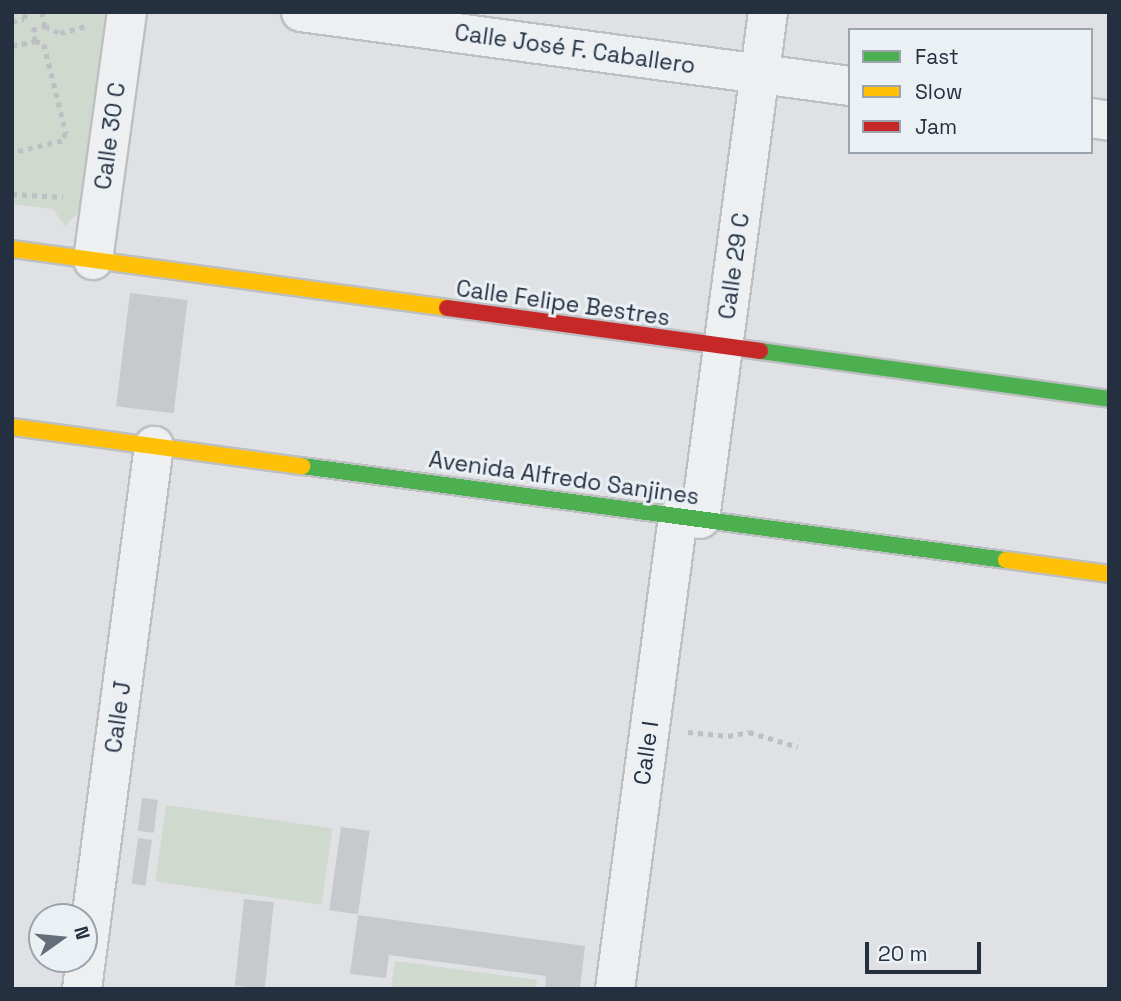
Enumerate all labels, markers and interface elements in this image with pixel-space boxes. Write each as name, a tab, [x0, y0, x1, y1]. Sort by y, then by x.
street label: Calle José F. Caballero	[453, 18, 697, 80]
legend	[848, 28, 1093, 154]
text: Fast	[915, 43, 959, 70]
text: Slow	[915, 78, 963, 105]
street label: Calle 30 C	[89, 81, 131, 191]
text: Jam	[915, 113, 957, 140]
street label: Calle 29 C	[713, 211, 755, 321]
street label: Calle Felipe Bestres	[454, 274, 672, 332]
street label: Avenida Alfredo Sanjines	[427, 445, 701, 511]
street label: Calle J	[99, 679, 137, 755]
street label: Calle I	[628, 719, 664, 787]
north arrow	[28, 903, 98, 973]
text: N	[68, 924, 96, 942]
scale bar	[869, 928, 984, 972]
text: 20 m	[878, 940, 928, 967]

